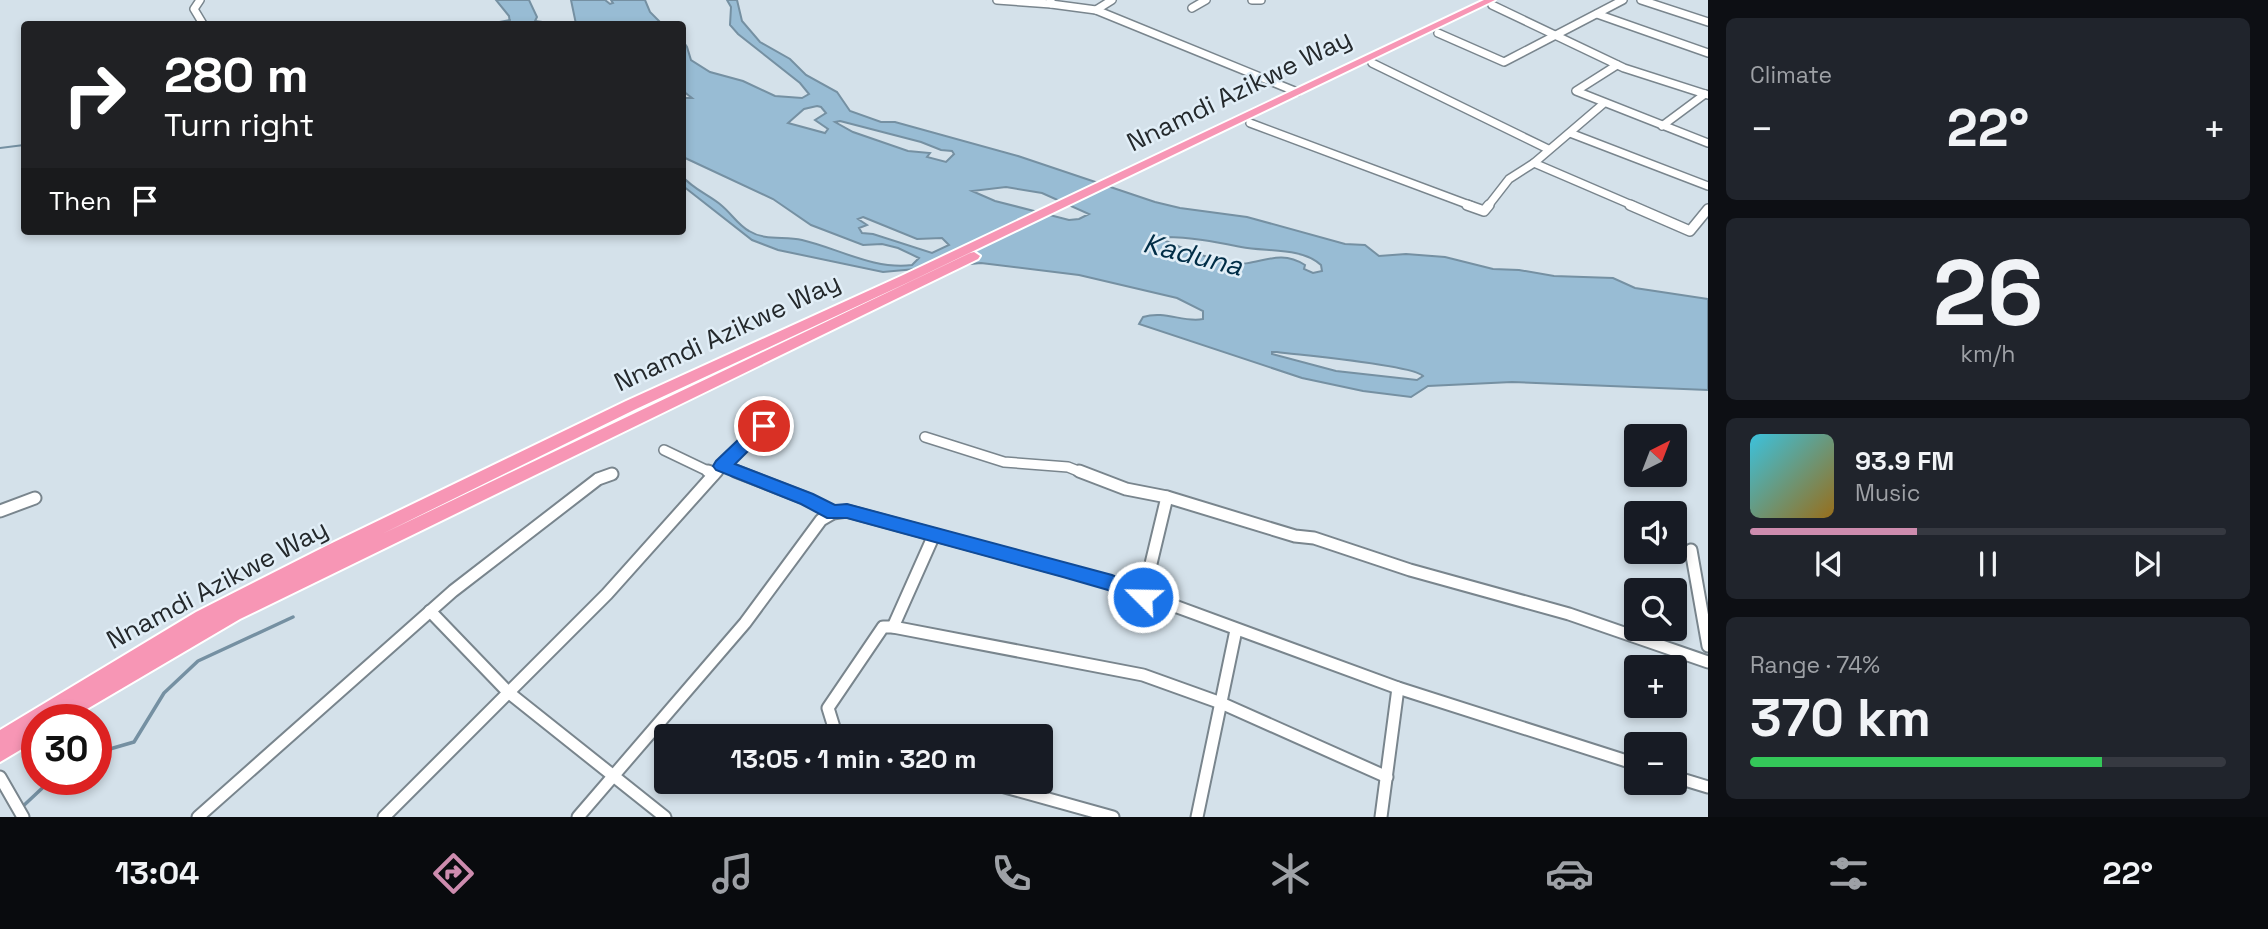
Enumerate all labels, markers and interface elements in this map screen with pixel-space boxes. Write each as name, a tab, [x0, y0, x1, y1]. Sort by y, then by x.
street label: Nnamdi Azikwe Way	[1121, 21, 1357, 159]
text: 280 m	[164, 44, 309, 106]
icon: right	[49, 49, 140, 140]
text: Climate	[1750, 60, 1832, 90]
text: 22°	[1947, 95, 2029, 161]
text: Turn right	[164, 105, 314, 145]
text: −	[1750, 105, 1774, 153]
text: +	[2202, 105, 2226, 153]
icon: arrive	[126, 182, 164, 220]
text: Then	[49, 184, 112, 218]
water label: Kaduna	[1140, 224, 1247, 284]
text: 26	[1933, 235, 2043, 352]
street label: Nnamdi Azikwe Way	[608, 265, 846, 399]
text: km/h	[1961, 339, 2015, 369]
pin	[734, 396, 794, 456]
icon: arrive	[745, 407, 783, 445]
north arrow	[1624, 424, 1687, 486]
map controls	[1624, 424, 1687, 795]
text: 93.9 FM	[1855, 444, 1954, 478]
text: Music	[1855, 478, 1920, 508]
button: sound	[1624, 501, 1687, 564]
street label: Nnamdi Azikwe Way	[101, 511, 333, 657]
icon: previous	[1810, 545, 1848, 583]
icon: pause	[1969, 545, 2007, 583]
icon: next	[2128, 545, 2166, 583]
position arrow	[1106, 560, 1180, 634]
button: search	[1624, 578, 1687, 641]
text: Range · 74%	[1750, 650, 1880, 680]
button: +	[1624, 655, 1687, 718]
text: 370 km	[1750, 685, 1931, 751]
speed limit sign: 30	[21, 704, 112, 795]
button: −	[1624, 732, 1687, 795]
text: 13:05 · 1 min · 320 m	[731, 742, 976, 776]
icon: directions	[429, 849, 478, 898]
icon: music	[708, 849, 757, 898]
icon: phone	[987, 849, 1036, 898]
icon: climate	[1266, 849, 1315, 898]
icon: car	[1545, 849, 1594, 898]
icon: filters	[1824, 849, 1873, 898]
text: 13:04	[115, 853, 199, 893]
text: 22°	[2102, 853, 2153, 893]

